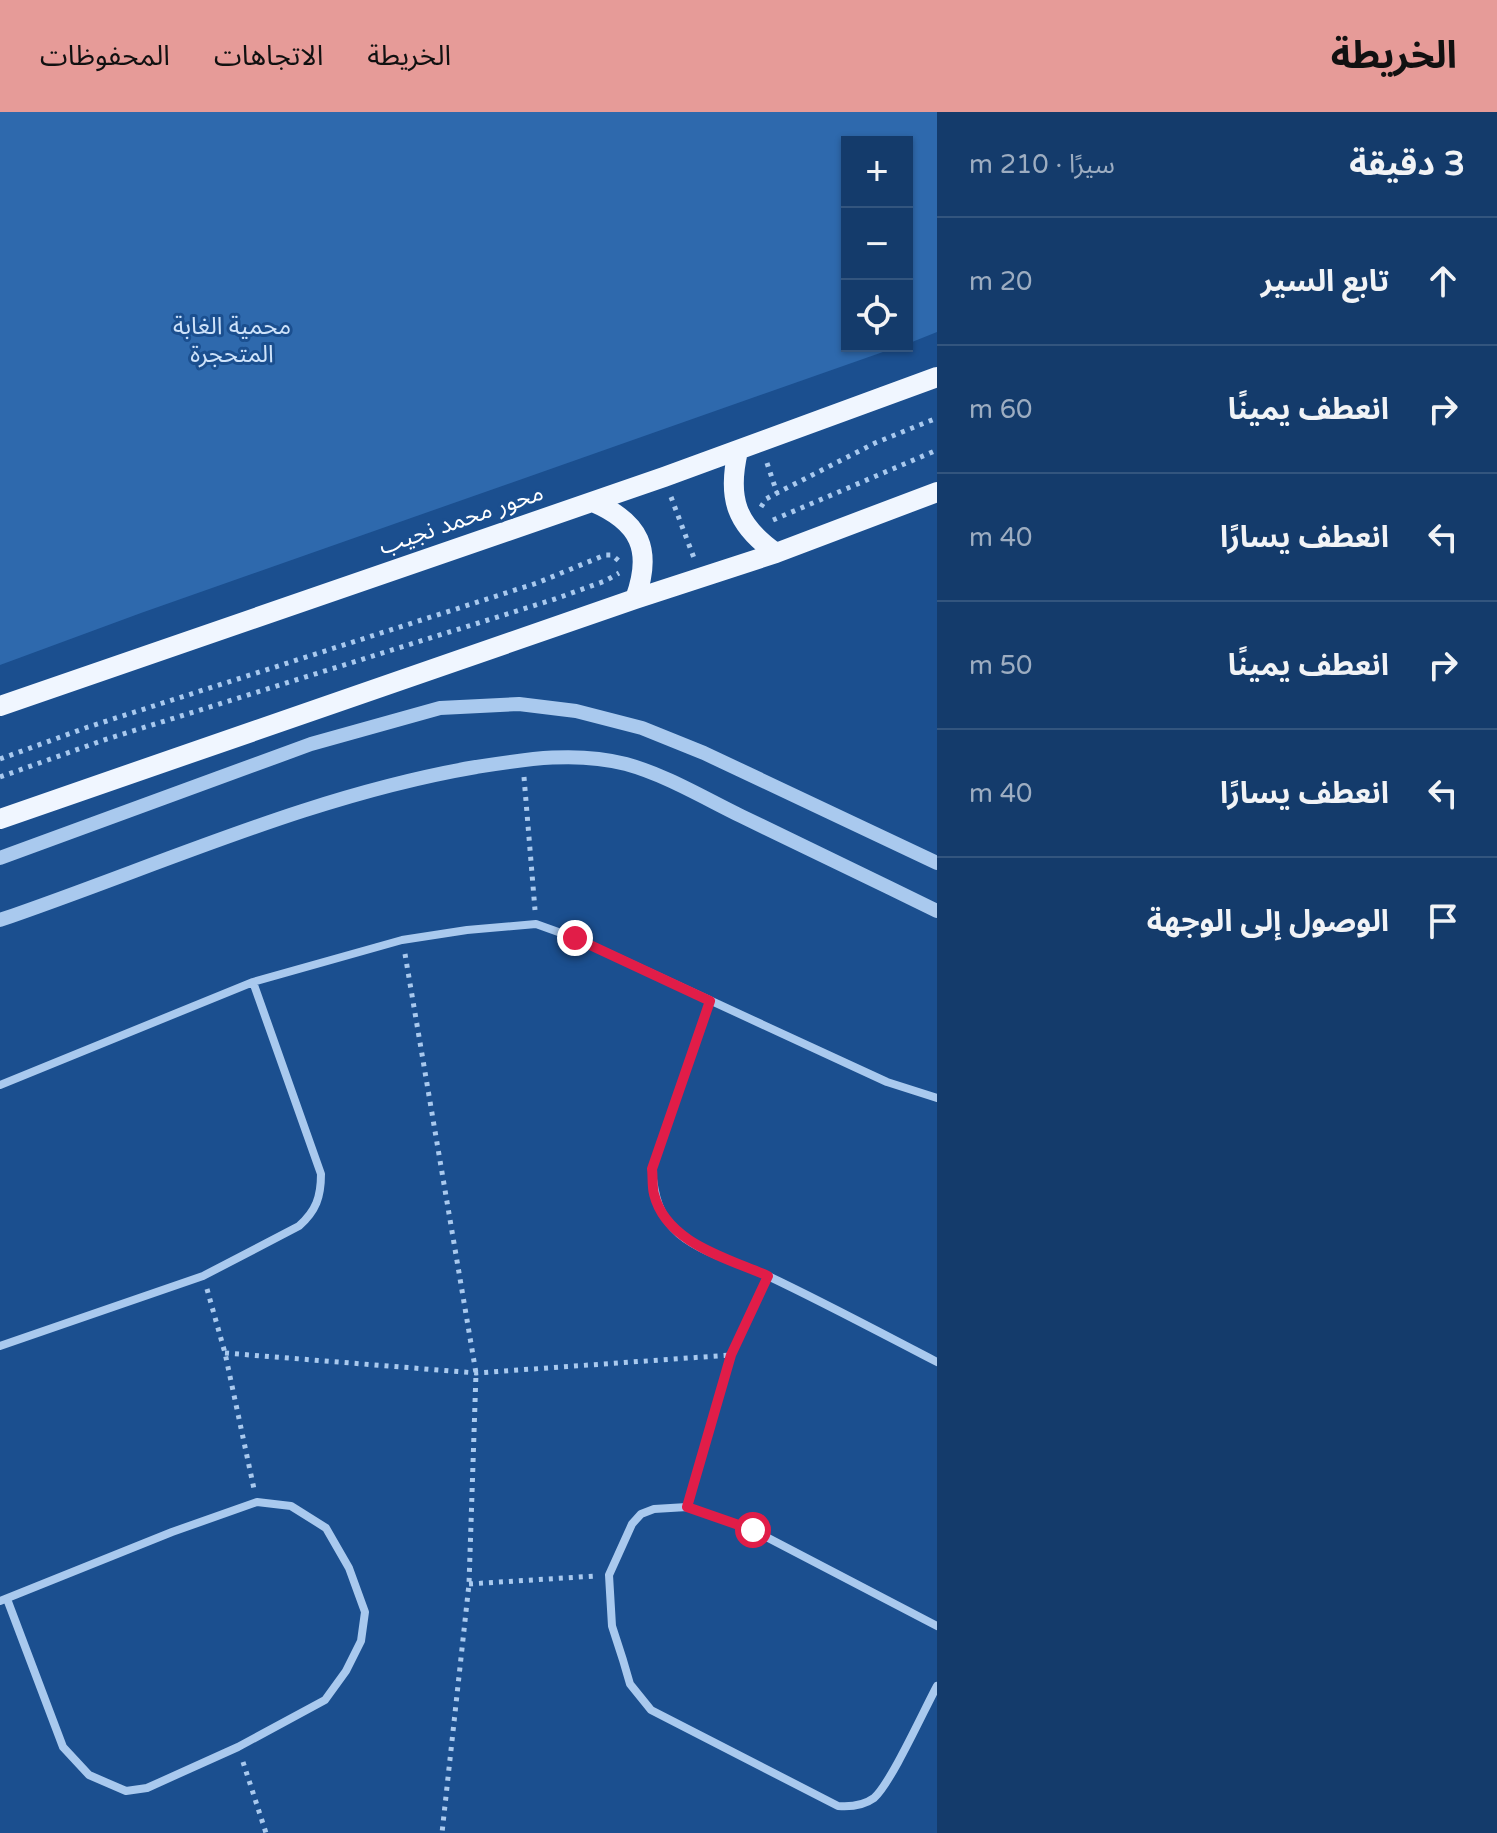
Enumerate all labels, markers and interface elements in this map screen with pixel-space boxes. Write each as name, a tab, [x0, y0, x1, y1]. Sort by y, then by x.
text: الخريطة	[1331, 33, 1457, 79]
text: المحفوظات	[40, 39, 170, 73]
text: الاتجاهات	[214, 39, 323, 73]
text: الخريطة	[367, 39, 451, 73]
map controls	[841, 136, 913, 352]
button: +	[841, 136, 913, 208]
text: 3 دقيقة	[1349, 144, 1465, 185]
text: سيرًا · 210 m	[969, 149, 1115, 180]
button: −	[841, 208, 913, 280]
icon: ahead	[1421, 259, 1465, 303]
text: تابع السير	[1261, 263, 1389, 300]
text: 20 m	[969, 266, 1032, 297]
button: locate	[841, 280, 913, 352]
park label: محمية الغابة المتحجرة	[173, 312, 291, 369]
icon: right	[1421, 387, 1465, 431]
text: انعطف يمينًا	[1228, 391, 1389, 428]
text: 60 m	[969, 394, 1032, 425]
street label: محور محمد نجيب	[375, 478, 547, 561]
icon: left	[1421, 515, 1465, 559]
text: انعطف يسارًا	[1220, 519, 1389, 556]
text: 40 m	[969, 522, 1032, 553]
icon: right	[1421, 643, 1465, 687]
text: انعطف يمينًا	[1228, 647, 1389, 684]
text: 50 m	[969, 650, 1032, 681]
icon: left	[1421, 771, 1465, 815]
text: انعطف يسارًا	[1220, 775, 1389, 812]
text: 40 m	[969, 778, 1032, 809]
icon: arrive	[1421, 899, 1465, 943]
text: الوصول إلى الوجهة	[1147, 903, 1389, 940]
route end	[557, 920, 593, 956]
route start	[735, 1512, 771, 1548]

